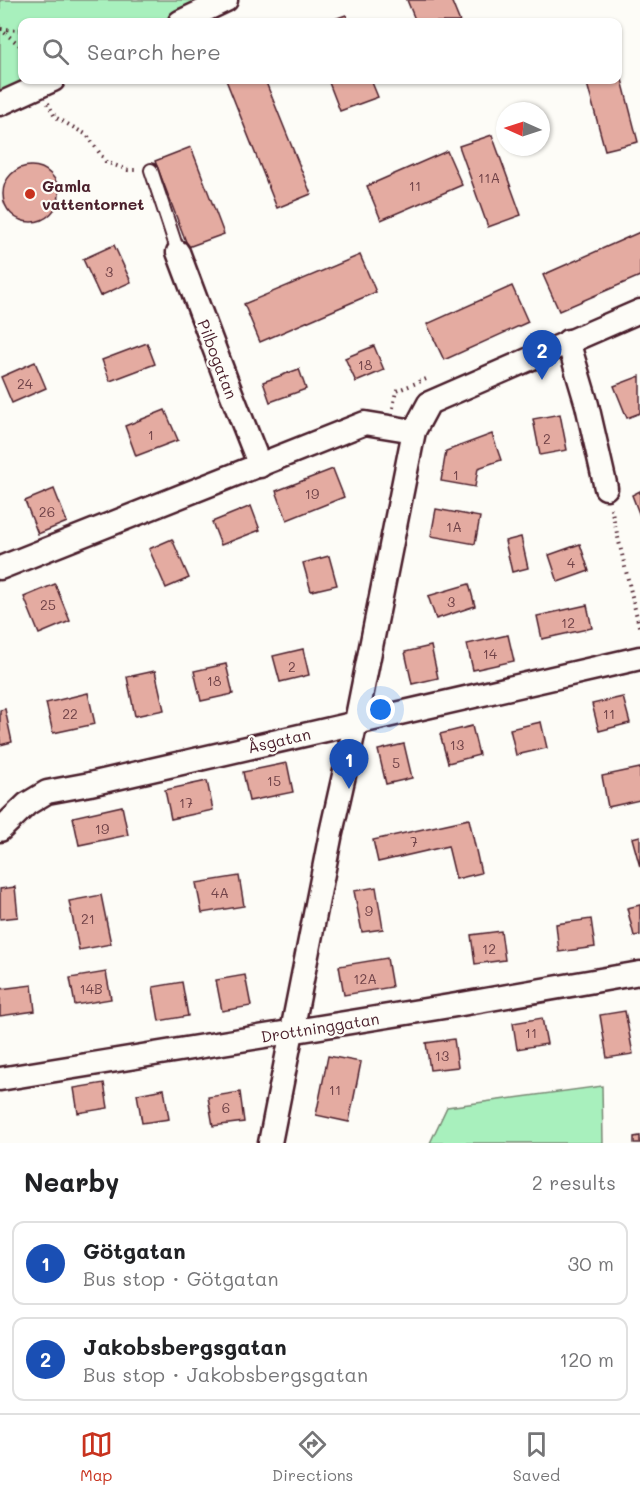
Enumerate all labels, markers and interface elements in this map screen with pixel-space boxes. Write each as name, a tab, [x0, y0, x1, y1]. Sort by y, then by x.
search box	[18, 18, 622, 84]
icon: search	[39, 35, 72, 68]
text: Search here	[87, 37, 221, 66]
north arrow	[496, 102, 550, 156]
house number: 11A	[478, 168, 500, 187]
place label: Gamla vattentornet	[42, 175, 144, 214]
house number: 11	[409, 176, 421, 195]
marker: Gamla vattentornet	[23, 187, 37, 201]
house number: 3	[105, 262, 113, 281]
street label: Pilbogatan	[193, 316, 243, 402]
pin: 2	[522, 330, 562, 380]
house number: 18	[358, 355, 372, 374]
house number: 24	[17, 374, 34, 393]
house number: 1	[148, 425, 154, 444]
house number: 2	[543, 429, 551, 448]
house number: 1	[453, 465, 459, 484]
house number: 19	[305, 484, 319, 503]
house number: 26	[39, 502, 55, 521]
house number: 1A	[446, 517, 462, 536]
house number: 4	[567, 553, 576, 572]
house number: 3	[447, 592, 455, 611]
house number: 25	[40, 595, 56, 614]
house number: 12	[561, 613, 575, 632]
house number: 14	[483, 644, 498, 663]
house number: 2	[288, 657, 296, 676]
house number: 18	[207, 671, 221, 690]
your location	[366, 695, 395, 724]
house number: 22	[62, 704, 78, 723]
house number: 11	[603, 704, 615, 723]
street label: Åsgatan	[245, 723, 313, 757]
house number: 13	[450, 735, 464, 754]
pin: 1	[330, 740, 368, 789]
house number: 5	[392, 753, 400, 772]
house number: 15	[267, 771, 281, 790]
house number: 17	[179, 793, 193, 812]
house number: 19	[95, 819, 109, 838]
house number: 7	[410, 832, 418, 851]
house number: 4A	[211, 883, 229, 902]
house number: 9	[365, 901, 373, 920]
house number: 21	[81, 909, 95, 928]
house number: 12	[482, 939, 496, 958]
house number: 12A	[353, 969, 377, 988]
house number: 14B	[79, 979, 103, 998]
street label: Drottninggatan	[259, 1007, 381, 1047]
house number: 11	[525, 1023, 537, 1042]
house number: 13	[435, 1046, 449, 1065]
house number: 11	[329, 1080, 341, 1099]
house number: 6	[222, 1098, 230, 1117]
text: Nearby	[24, 1165, 119, 1199]
text: 2 results	[532, 1169, 616, 1195]
text: Götgatan	[83, 1236, 186, 1265]
text: 1	[41, 1250, 50, 1276]
text: 30 m	[568, 1250, 614, 1276]
text: Bus stop · Götgatan	[83, 1265, 279, 1291]
text: Jakobsbergsgatan	[83, 1332, 287, 1361]
text: 2	[40, 1346, 51, 1372]
text: 120 m	[559, 1346, 614, 1372]
text: Bus stop · Jakobsbergsgatan	[83, 1361, 368, 1387]
tab: Map	[80, 1428, 113, 1485]
tab: Directions	[272, 1428, 353, 1485]
tab: Saved	[513, 1428, 560, 1485]

